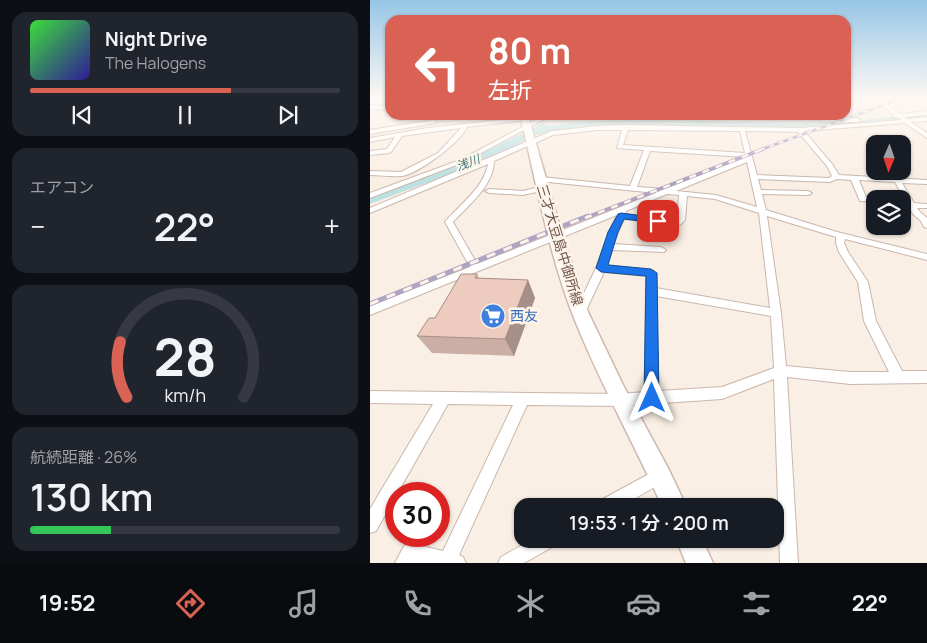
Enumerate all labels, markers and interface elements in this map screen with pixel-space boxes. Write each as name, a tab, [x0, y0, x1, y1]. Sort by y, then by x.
text: Night Drive	[105, 26, 207, 52]
text: 80 m	[488, 27, 571, 75]
icon: left	[405, 35, 470, 100]
text: The Halogens	[105, 52, 206, 74]
text: 左折	[488, 75, 532, 105]
icon: previous	[68, 101, 96, 129]
icon: pause	[171, 101, 199, 129]
icon: next	[274, 101, 302, 129]
north arrow	[866, 135, 911, 180]
map controls	[866, 135, 911, 235]
water label: 浅川	[454, 150, 484, 175]
text: エアコン	[30, 176, 94, 198]
street label: 三才大豆島中御所線	[533, 182, 588, 308]
button: layers	[866, 190, 911, 235]
text: 22°	[154, 200, 215, 252]
pin	[637, 200, 679, 242]
text: −	[30, 207, 45, 245]
text: +	[324, 207, 340, 245]
icon: arrive	[644, 207, 672, 235]
supermarket icon: 西友	[480, 303, 506, 329]
place label: 西友	[510, 306, 538, 325]
text: 28	[154, 321, 216, 392]
position arrow	[625, 371, 677, 423]
text: km/h	[164, 383, 206, 407]
text: 航続距離 · 26%	[30, 446, 138, 468]
text: 130 km	[30, 470, 153, 522]
speed limit sign: 30	[385, 482, 450, 547]
text: 19:53 · 1 分 · 200 m	[569, 510, 729, 536]
icon: directions	[173, 586, 208, 621]
icon: music	[286, 586, 321, 621]
icon: phone	[400, 586, 435, 621]
icon: climate	[513, 586, 548, 621]
icon: car	[626, 586, 661, 621]
icon: filters	[739, 586, 774, 621]
text: 19:52	[39, 588, 95, 618]
text: 22°	[852, 588, 888, 618]

